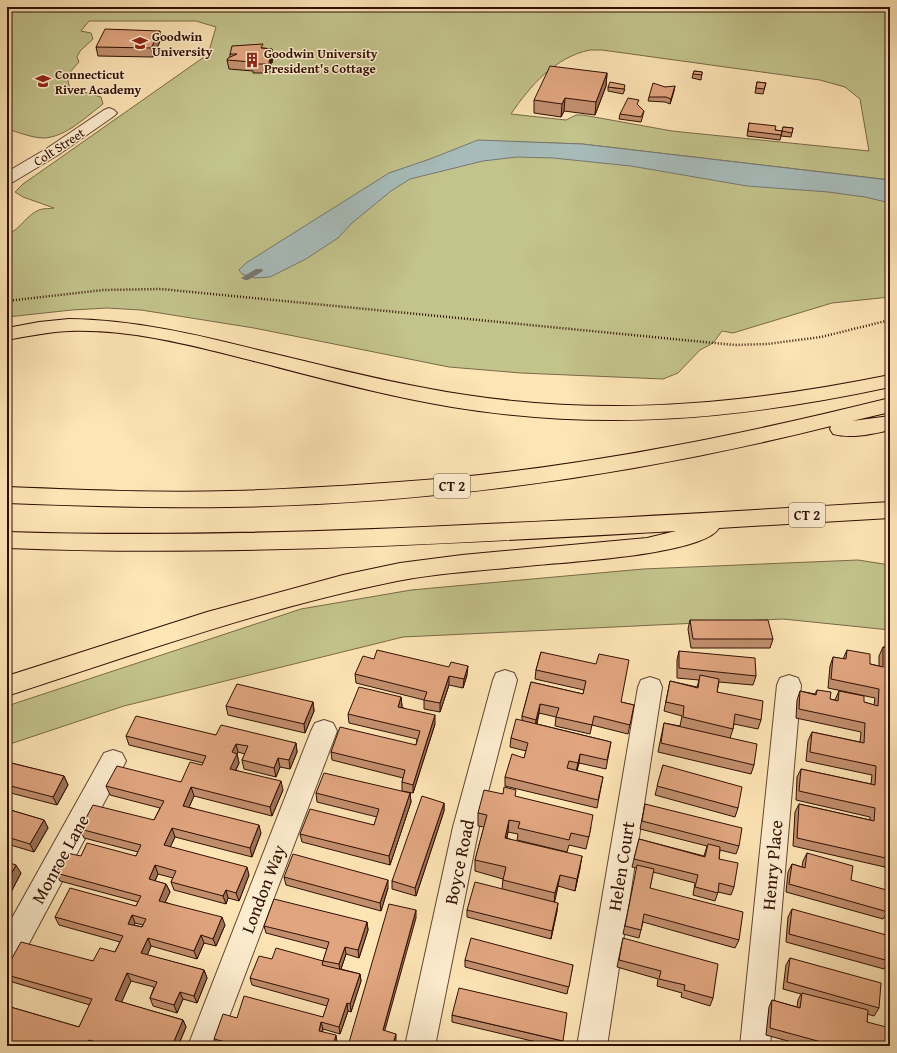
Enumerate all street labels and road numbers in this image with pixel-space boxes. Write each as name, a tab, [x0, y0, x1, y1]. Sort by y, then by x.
street label: Colt Street	[30, 123, 89, 171]
road number: CT 2	[434, 474, 470, 498]
road number: CT 2	[789, 503, 825, 527]
street label: Monroe Lane	[24, 809, 96, 909]
street label: Boyce Road	[437, 817, 481, 907]
street label: Helen Court	[601, 819, 642, 913]
street label: Henry Place	[755, 819, 789, 911]
street label: London Way	[234, 841, 292, 937]

